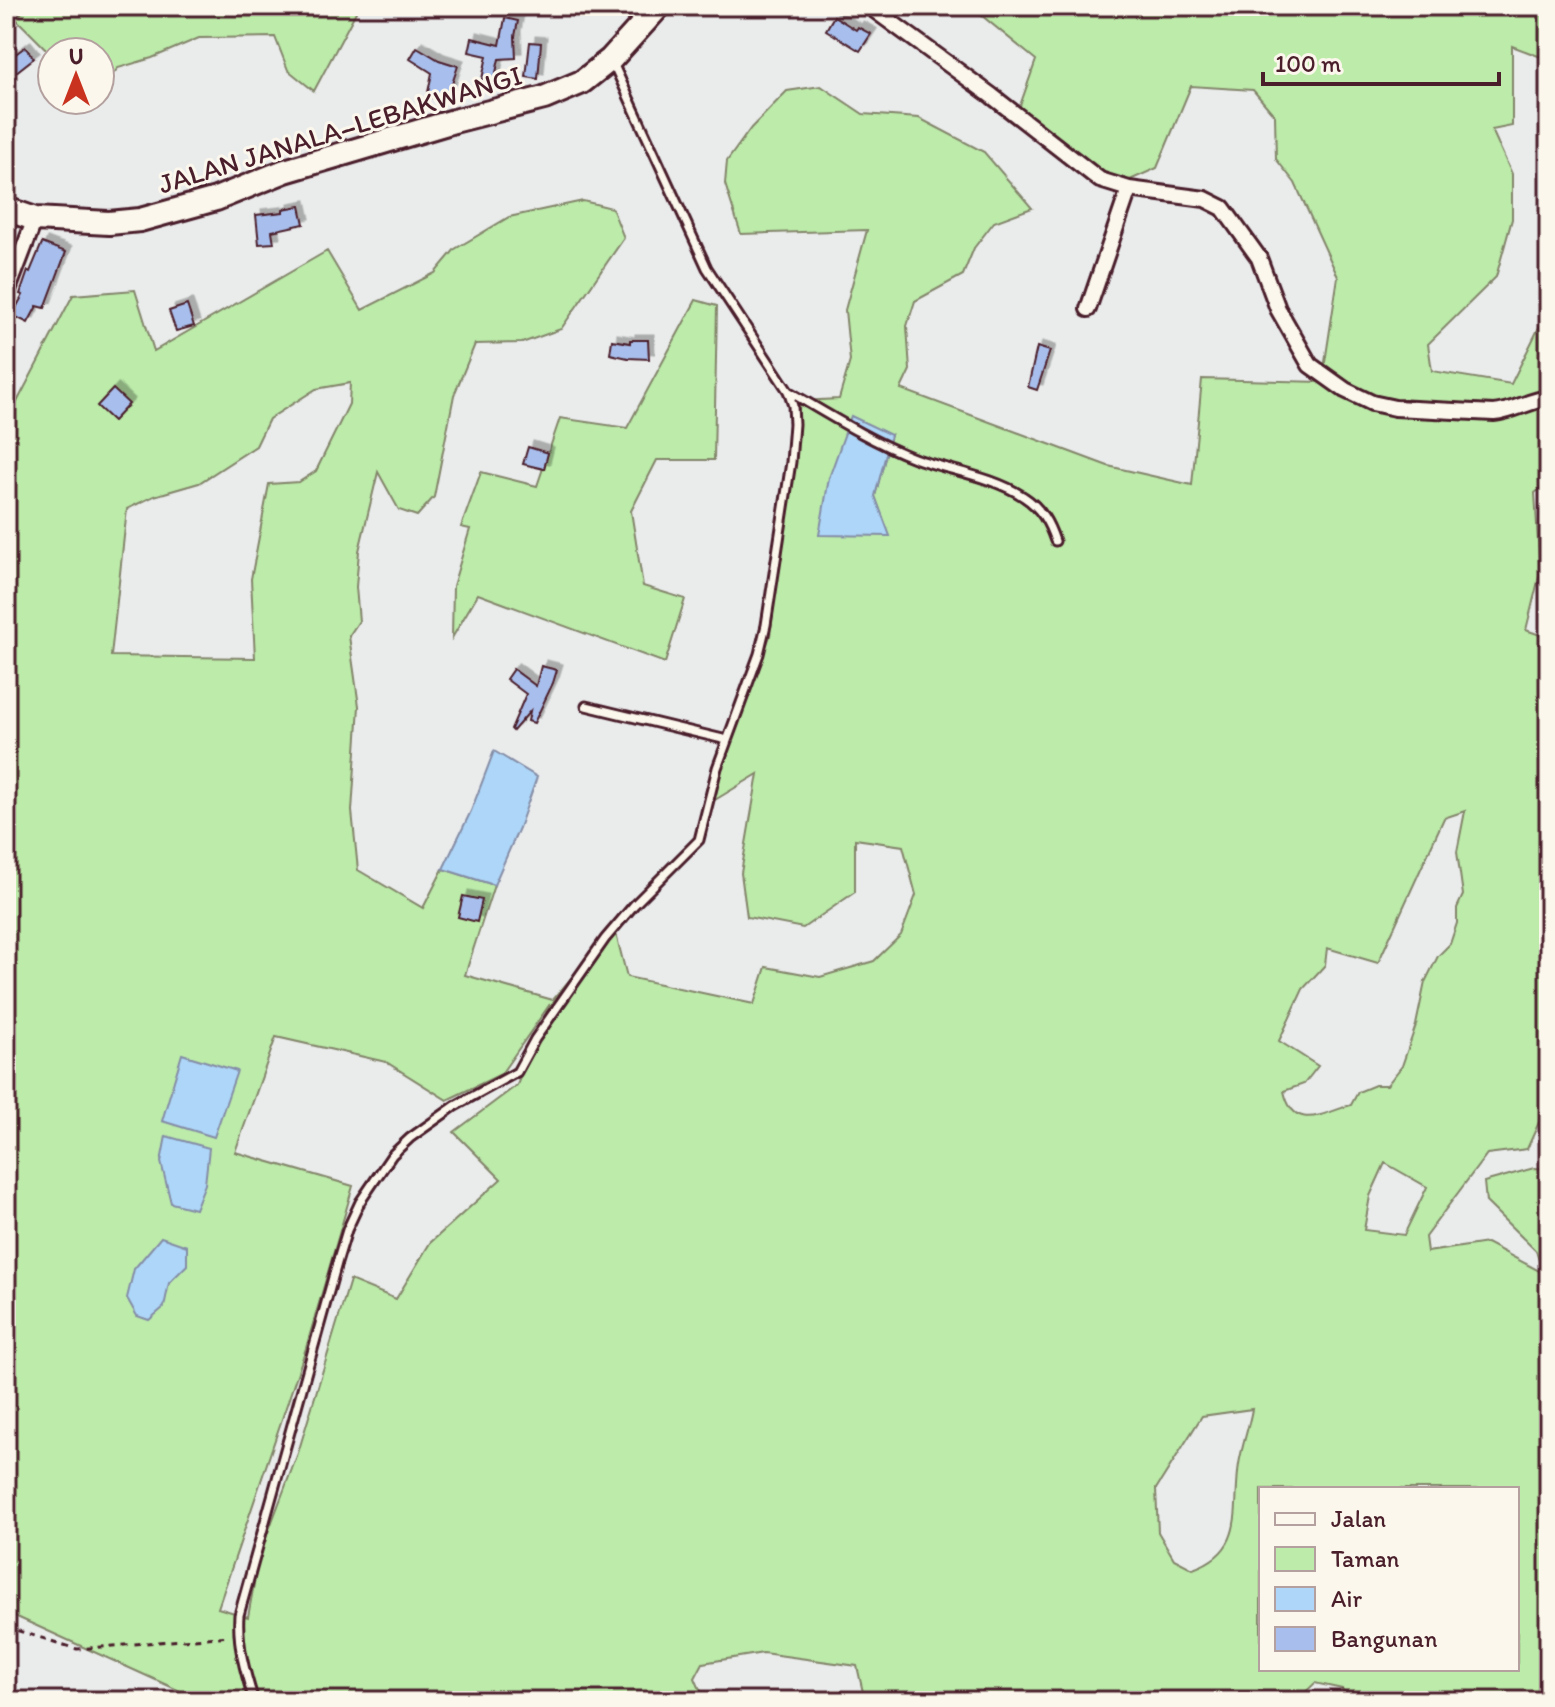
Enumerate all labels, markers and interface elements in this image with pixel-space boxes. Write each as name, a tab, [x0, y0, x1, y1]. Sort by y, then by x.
north arrow	[36, 36, 116, 116]
scale bar	[1263, 36, 1499, 86]
text: U	[69, 43, 83, 70]
text: 100 m	[1275, 49, 1341, 78]
street label: JALAN JANALA–LEBAKWANGI	[154, 57, 526, 201]
legend	[1259, 1487, 1519, 1671]
text: Jalan	[1331, 1504, 1386, 1533]
text: Taman	[1331, 1544, 1400, 1573]
text: Air	[1331, 1584, 1363, 1613]
text: Bangunan	[1331, 1624, 1438, 1653]

